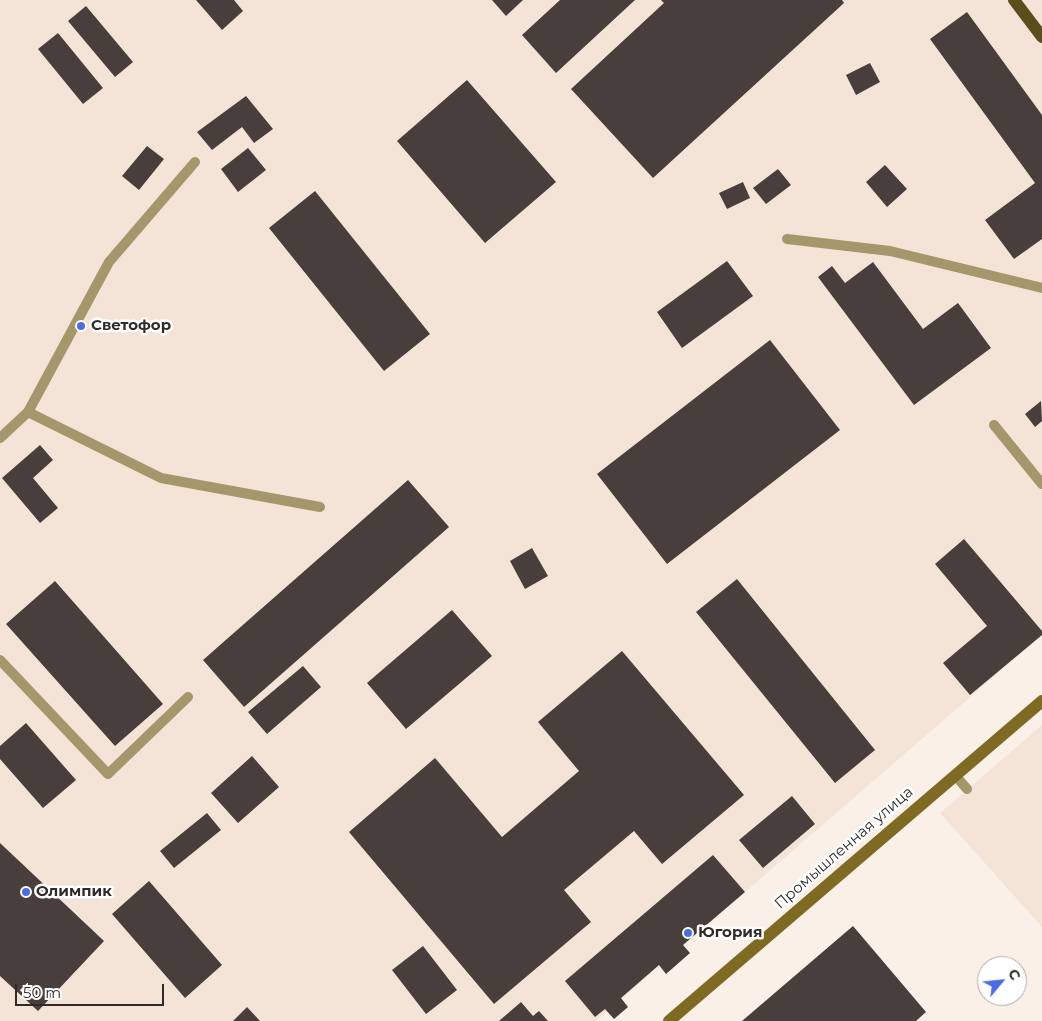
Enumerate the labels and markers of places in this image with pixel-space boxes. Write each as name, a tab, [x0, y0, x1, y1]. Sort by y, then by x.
place label: Светофор	[91, 317, 171, 335]
marker: Светофор	[75, 320, 87, 332]
place label: Олимпик	[36, 883, 112, 901]
marker: Олимпик	[20, 886, 32, 898]
place label: Югория	[698, 924, 762, 942]
marker: Югория	[682, 927, 694, 939]

